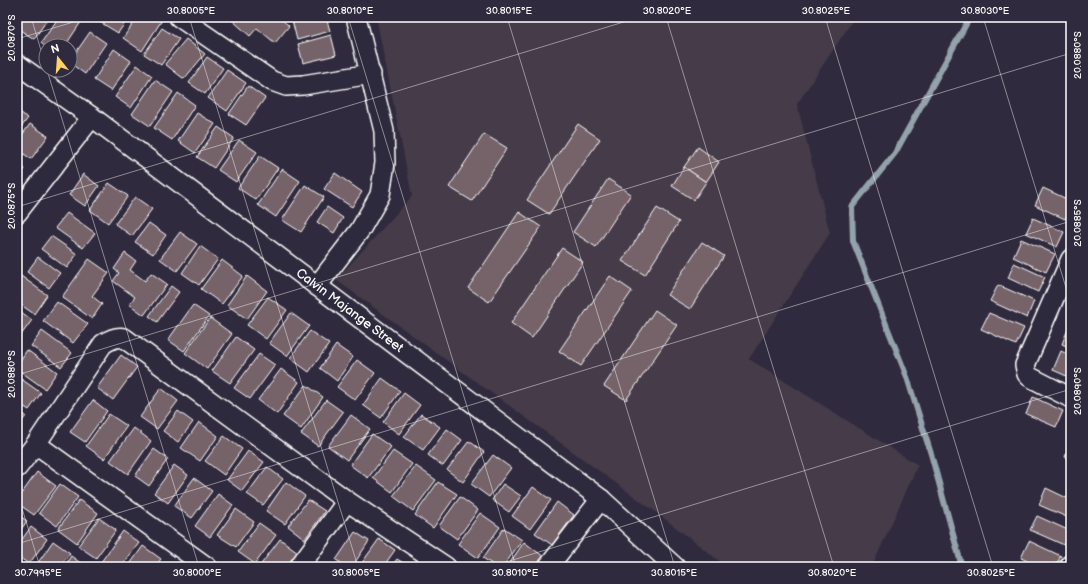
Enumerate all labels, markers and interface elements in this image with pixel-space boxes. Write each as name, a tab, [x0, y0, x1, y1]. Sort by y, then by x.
text: 30.8005°E	[167, 5, 216, 17]
text: 30.8010°E	[327, 5, 374, 17]
text: 30.8015°E	[486, 5, 533, 17]
text: 30.8020°E	[643, 5, 692, 17]
text: 30.8025°E	[802, 5, 851, 17]
text: 30.8030°E	[961, 5, 1010, 17]
text: 20.0870°S	[6, 15, 18, 61]
text: 20.0880°S	[1072, 31, 1084, 79]
north arrow	[38, 38, 78, 78]
text: N	[49, 41, 61, 56]
text: 20.0875°S	[6, 183, 18, 229]
text: 20.0885°S	[1072, 199, 1084, 247]
street label: Calvin Majange Street	[293, 265, 407, 356]
text: 20.0880°S	[6, 350, 18, 398]
text: 20.0890°S	[1072, 367, 1084, 415]
text: 30.7995°E	[14, 567, 62, 579]
text: 30.8000°E	[173, 567, 222, 579]
text: 30.8005°E	[332, 567, 381, 579]
text: 30.8010°E	[492, 567, 539, 579]
text: 30.8015°E	[651, 567, 698, 579]
text: 30.8020°E	[808, 567, 857, 579]
text: 30.8025°E	[967, 567, 1016, 579]

